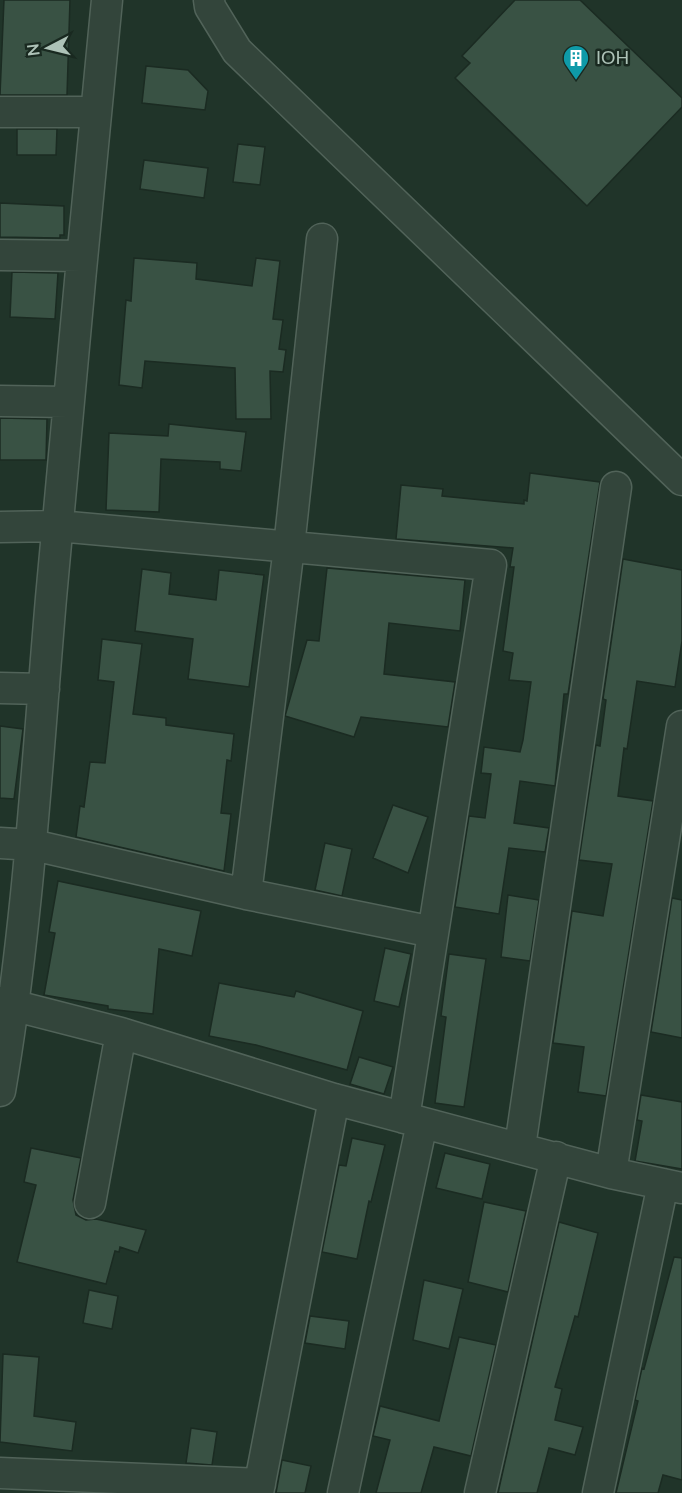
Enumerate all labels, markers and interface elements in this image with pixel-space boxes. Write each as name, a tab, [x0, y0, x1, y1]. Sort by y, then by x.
north arrow	[18, 18, 78, 78]
text: N	[22, 43, 43, 57]
building icon: IOH	[561, 43, 591, 81]
place label: IOH	[596, 46, 629, 68]

